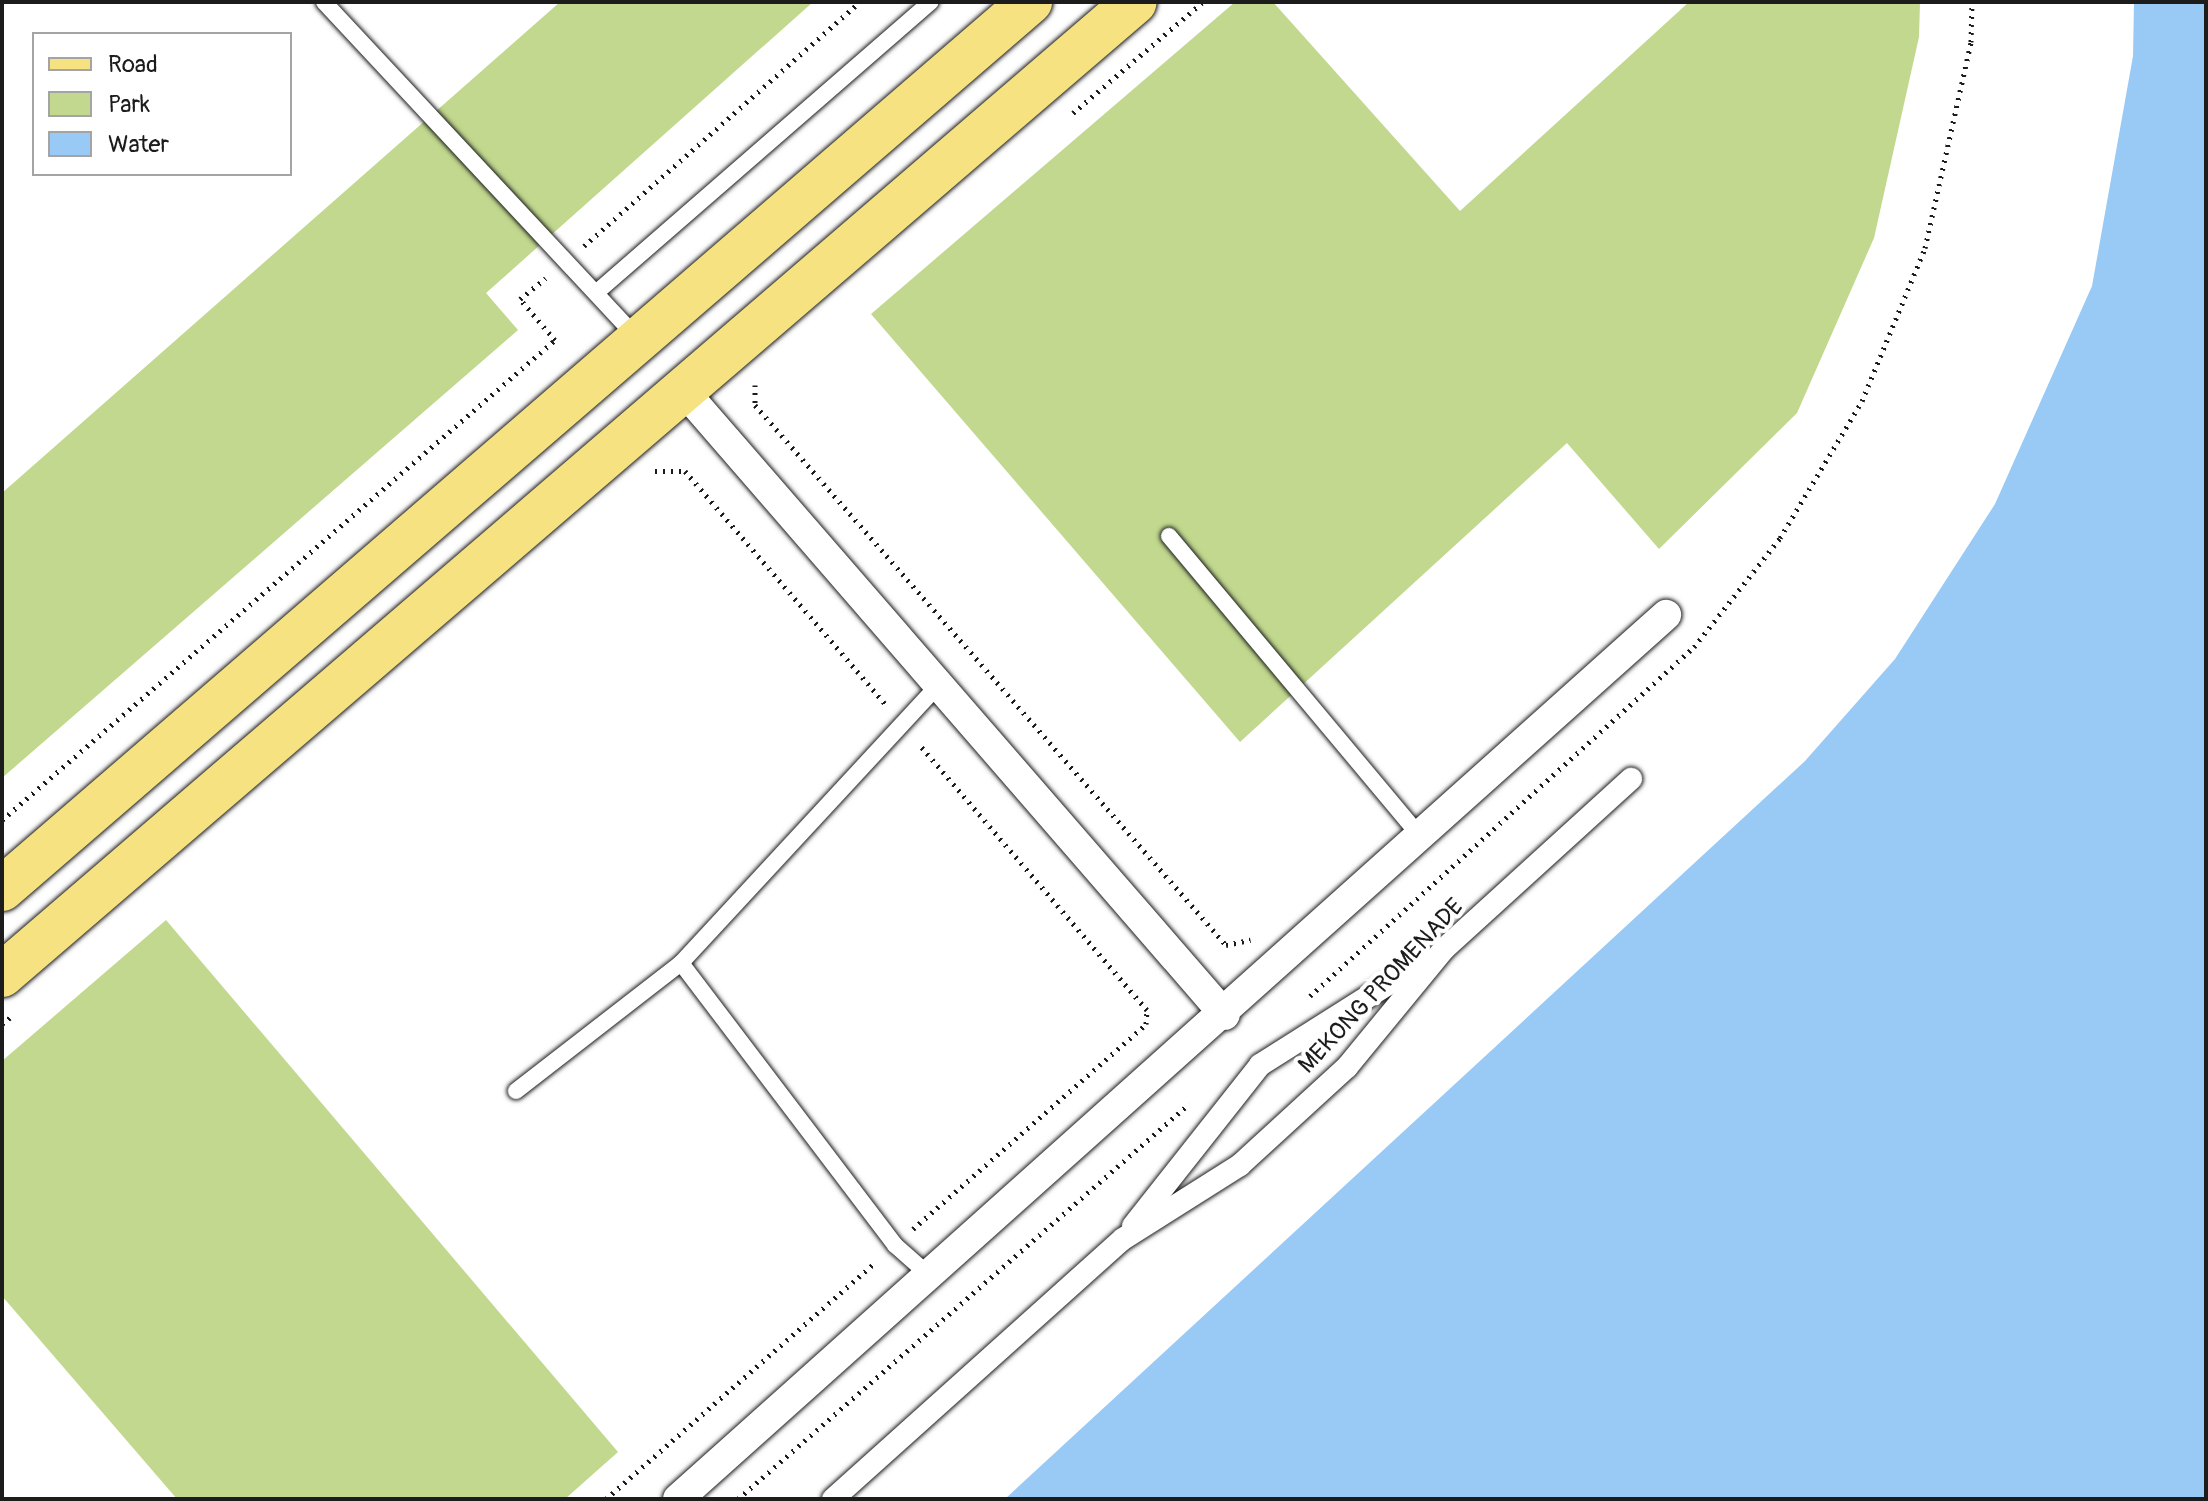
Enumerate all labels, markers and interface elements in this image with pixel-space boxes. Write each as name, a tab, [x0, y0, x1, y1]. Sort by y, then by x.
legend	[32, 32, 292, 176]
text: Road	[108, 50, 158, 79]
text: Park	[108, 90, 150, 119]
text: Water	[108, 130, 169, 159]
street label: MEKONG PROMENADE	[1292, 893, 1470, 1079]

